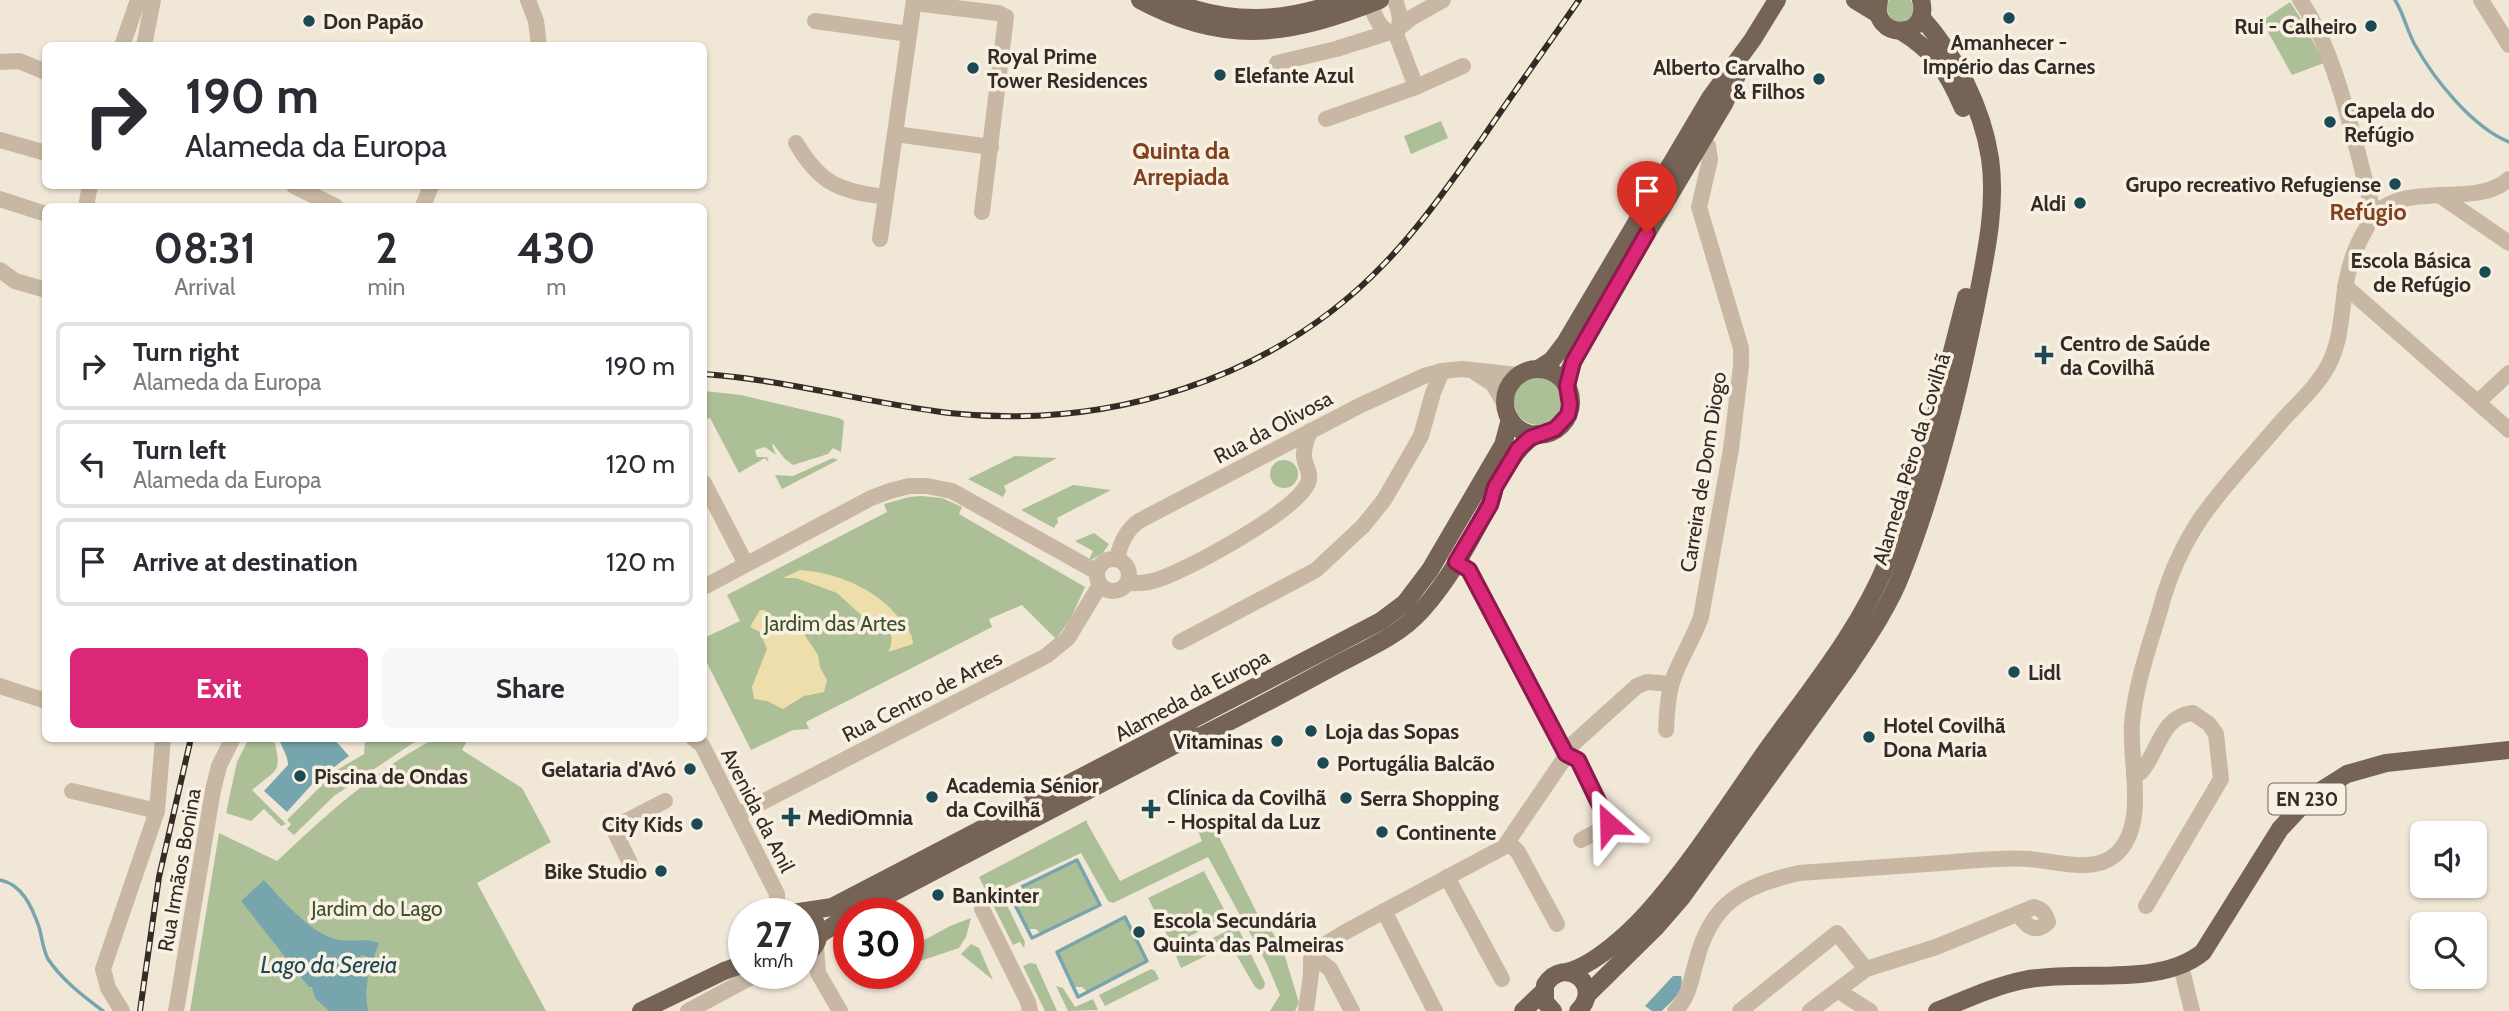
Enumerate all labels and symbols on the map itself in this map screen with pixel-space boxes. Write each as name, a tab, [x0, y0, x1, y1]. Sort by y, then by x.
place label: Don Papão	[323, 9, 423, 34]
marker: Amanhecer - Império das Carnes	[2001, 10, 2017, 26]
marker: Don Papão	[301, 13, 317, 29]
place label: Rui - Calheiro	[2234, 14, 2357, 39]
marker: Rui - Calheiro	[2363, 18, 2379, 34]
place label: Amanhecer - Império das Carnes	[1923, 30, 2096, 79]
place label: Royal Prime Tower Residences	[987, 44, 1148, 93]
place label: Alberto Carvalho & Filhos	[1653, 55, 1805, 104]
marker: Royal Prime Tower Residences	[965, 60, 981, 76]
place label: Elefante Azul	[1234, 63, 1355, 88]
marker: Elefante Azul	[1212, 67, 1228, 83]
marker: Alberto Carvalho & Filhos	[1811, 71, 1827, 87]
place label: Capela do Refúgio	[2344, 98, 2435, 147]
marker: Capela do Refúgio	[2322, 114, 2338, 130]
district label: Quinta da Arrepiada	[1132, 137, 1230, 191]
pin	[1617, 161, 1677, 233]
place label: Grupo recreativo Refugiense	[2125, 172, 2381, 197]
marker: Grupo recreativo Refugiense	[2387, 176, 2403, 192]
place label: Aldi	[2031, 191, 2066, 216]
marker: Aldi	[2072, 195, 2088, 211]
district label: Refúgio	[2329, 198, 2407, 226]
place label: Escola Básica de Refúgio	[2351, 248, 2472, 297]
marker: Escola Básica de Refúgio	[2477, 264, 2493, 280]
place label: Centro de Saúde da Covilhã	[2060, 331, 2210, 380]
marker: Centro de Saúde da Covilhã	[2034, 345, 2054, 365]
street label: Alameda Pêro da Covilhã	[1867, 350, 1955, 568]
street label: Carreira de Dom Diogo	[1675, 370, 1731, 574]
street label: Rua da Olivosa	[1209, 385, 1337, 469]
park label: Jardim das Artes	[763, 611, 906, 636]
street label: Alameda da Europa	[1110, 644, 1274, 746]
street label: Rua Centro de Artes	[838, 645, 1006, 747]
place label: Lidl	[2028, 660, 2062, 685]
marker: Lidl	[2006, 664, 2022, 680]
place label: Hotel Covilhã Dona Maria	[1883, 713, 2006, 762]
place label: Loja das Sopas	[1325, 719, 1459, 744]
marker: Loja das Sopas	[1303, 723, 1319, 739]
place label: Vitaminas	[1173, 729, 1263, 754]
marker: Hotel Covilhã Dona Maria	[1861, 729, 1877, 745]
marker: Vitaminas	[1269, 733, 1285, 749]
street label: Avenida da Anil	[716, 744, 800, 876]
place label: Portugália Balcão	[1337, 751, 1495, 776]
marker: Portugália Balcão	[1315, 755, 1331, 771]
place label: Gelataria d'Avó	[541, 757, 676, 782]
marker: Gelataria d'Avó	[682, 761, 698, 777]
place label: Piscina de Ondas	[314, 764, 468, 789]
marker: Piscina de Ondas	[292, 768, 308, 784]
place label: Academia Sénior da Covilhã	[946, 773, 1099, 822]
road number: EN 230	[2268, 784, 2346, 814]
place label: Clínica da Covilhã - Hospital da Luz	[1167, 785, 1327, 834]
street label: Rua Irmãos Bonina	[152, 786, 206, 954]
place label: Serra Shopping	[1360, 786, 1499, 811]
position arrow	[1572, 787, 1646, 861]
marker: Academia Sénior da Covilhã	[924, 789, 940, 805]
marker: Serra Shopping	[1338, 790, 1354, 806]
marker: Clínica da Covilhã - Hospital da Luz	[1141, 799, 1161, 819]
place label: MediOmnia	[807, 805, 914, 830]
marker: MediOmnia	[781, 807, 801, 827]
place label: City Kids	[602, 812, 683, 837]
marker: City Kids	[689, 816, 705, 832]
place label: Continente	[1396, 820, 1496, 845]
marker: Continente	[1374, 824, 1390, 840]
place label: Bike Studio	[544, 859, 647, 884]
marker: Bike Studio	[653, 863, 669, 879]
place label: Bankinter	[952, 883, 1039, 908]
marker: Bankinter	[930, 887, 946, 903]
park label: Jardim do Lago	[310, 896, 443, 921]
speed limit sign: 30	[833, 898, 924, 989]
place label: Escola Secundária Quinta das Palmeiras	[1153, 908, 1344, 957]
marker: Escola Secundária Quinta das Palmeiras	[1131, 924, 1147, 940]
water label: Lago da Sereia	[261, 951, 397, 979]

